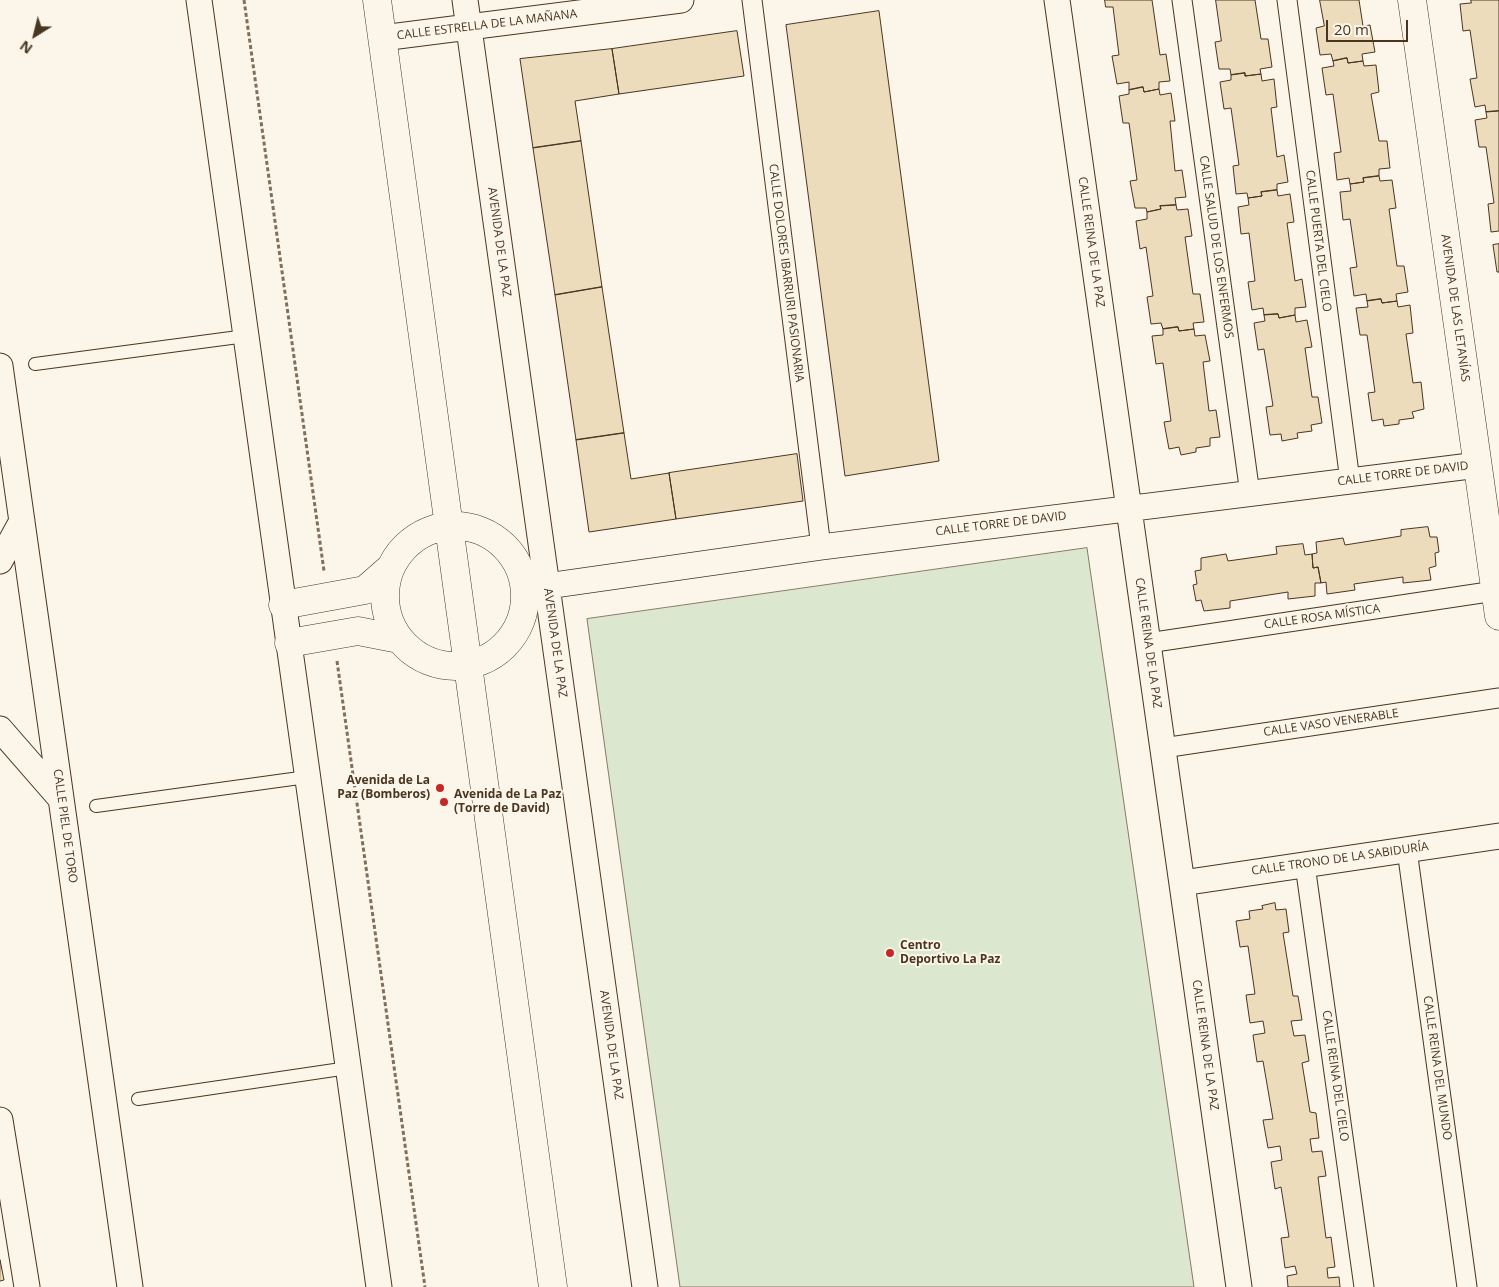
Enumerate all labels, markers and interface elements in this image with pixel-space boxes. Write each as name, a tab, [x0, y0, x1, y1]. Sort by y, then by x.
street label: CALLE ESTRELLA DE LA MAÑANA	[396, 7, 578, 43]
north arrow	[10, 10, 60, 60]
scale bar	[1329, 10, 1412, 42]
text: 20 m	[1334, 19, 1369, 39]
text: N	[16, 37, 36, 59]
street label: CALLE SALUD DE LOS ENFERMOS	[1196, 154, 1236, 340]
street label: CALLE DOLORES IBARRURI PASIONARIA	[765, 163, 807, 383]
street label: CALLE PUERTA DEL CIELO	[1302, 169, 1334, 313]
street label: CALLE REINA DE LA PAZ	[1075, 176, 1107, 308]
street label: AVENIDA DE LA PAZ	[484, 186, 514, 298]
street label: AVENIDA DE LAS LETANÍAS	[1438, 233, 1472, 383]
street label: CALLE TORRE DE DAVID	[1337, 459, 1469, 489]
street label: CALLE TORRE DE DAVID	[935, 509, 1067, 539]
street label: CALLE REINA DE LA PAZ	[1132, 577, 1164, 709]
street label: AVENIDA DE LA PAZ	[540, 587, 570, 699]
street label: CALLE ROSA MÍSTICA	[1263, 602, 1381, 632]
street label: CALLE VASO VENERABLE	[1262, 706, 1400, 740]
street label: CALLE PIEL DE TORO	[50, 768, 80, 884]
place label: Avenida de La Paz (Bomberos)	[337, 774, 430, 802]
marker: Avenida de La Paz (Bomberos)	[434, 782, 446, 794]
place label: Avenida de La Paz (Torre de David)	[454, 788, 561, 816]
marker: Avenida de La Paz (Torre de David)	[438, 796, 450, 808]
street label: CALLE TRONO DE LA SABIDURÍA	[1250, 839, 1430, 879]
place label: Centro Deportivo La Paz	[900, 939, 1000, 967]
marker: Centro Deportivo La Paz	[884, 947, 896, 959]
street label: CALLE REINA DE LA PAZ	[1189, 979, 1221, 1111]
street label: AVENIDA DE LA PAZ	[596, 989, 626, 1101]
street label: CALLE REINA DEL MUNDO	[1420, 995, 1454, 1141]
street label: CALLE REINA DEL CIELO	[1319, 1009, 1351, 1143]

